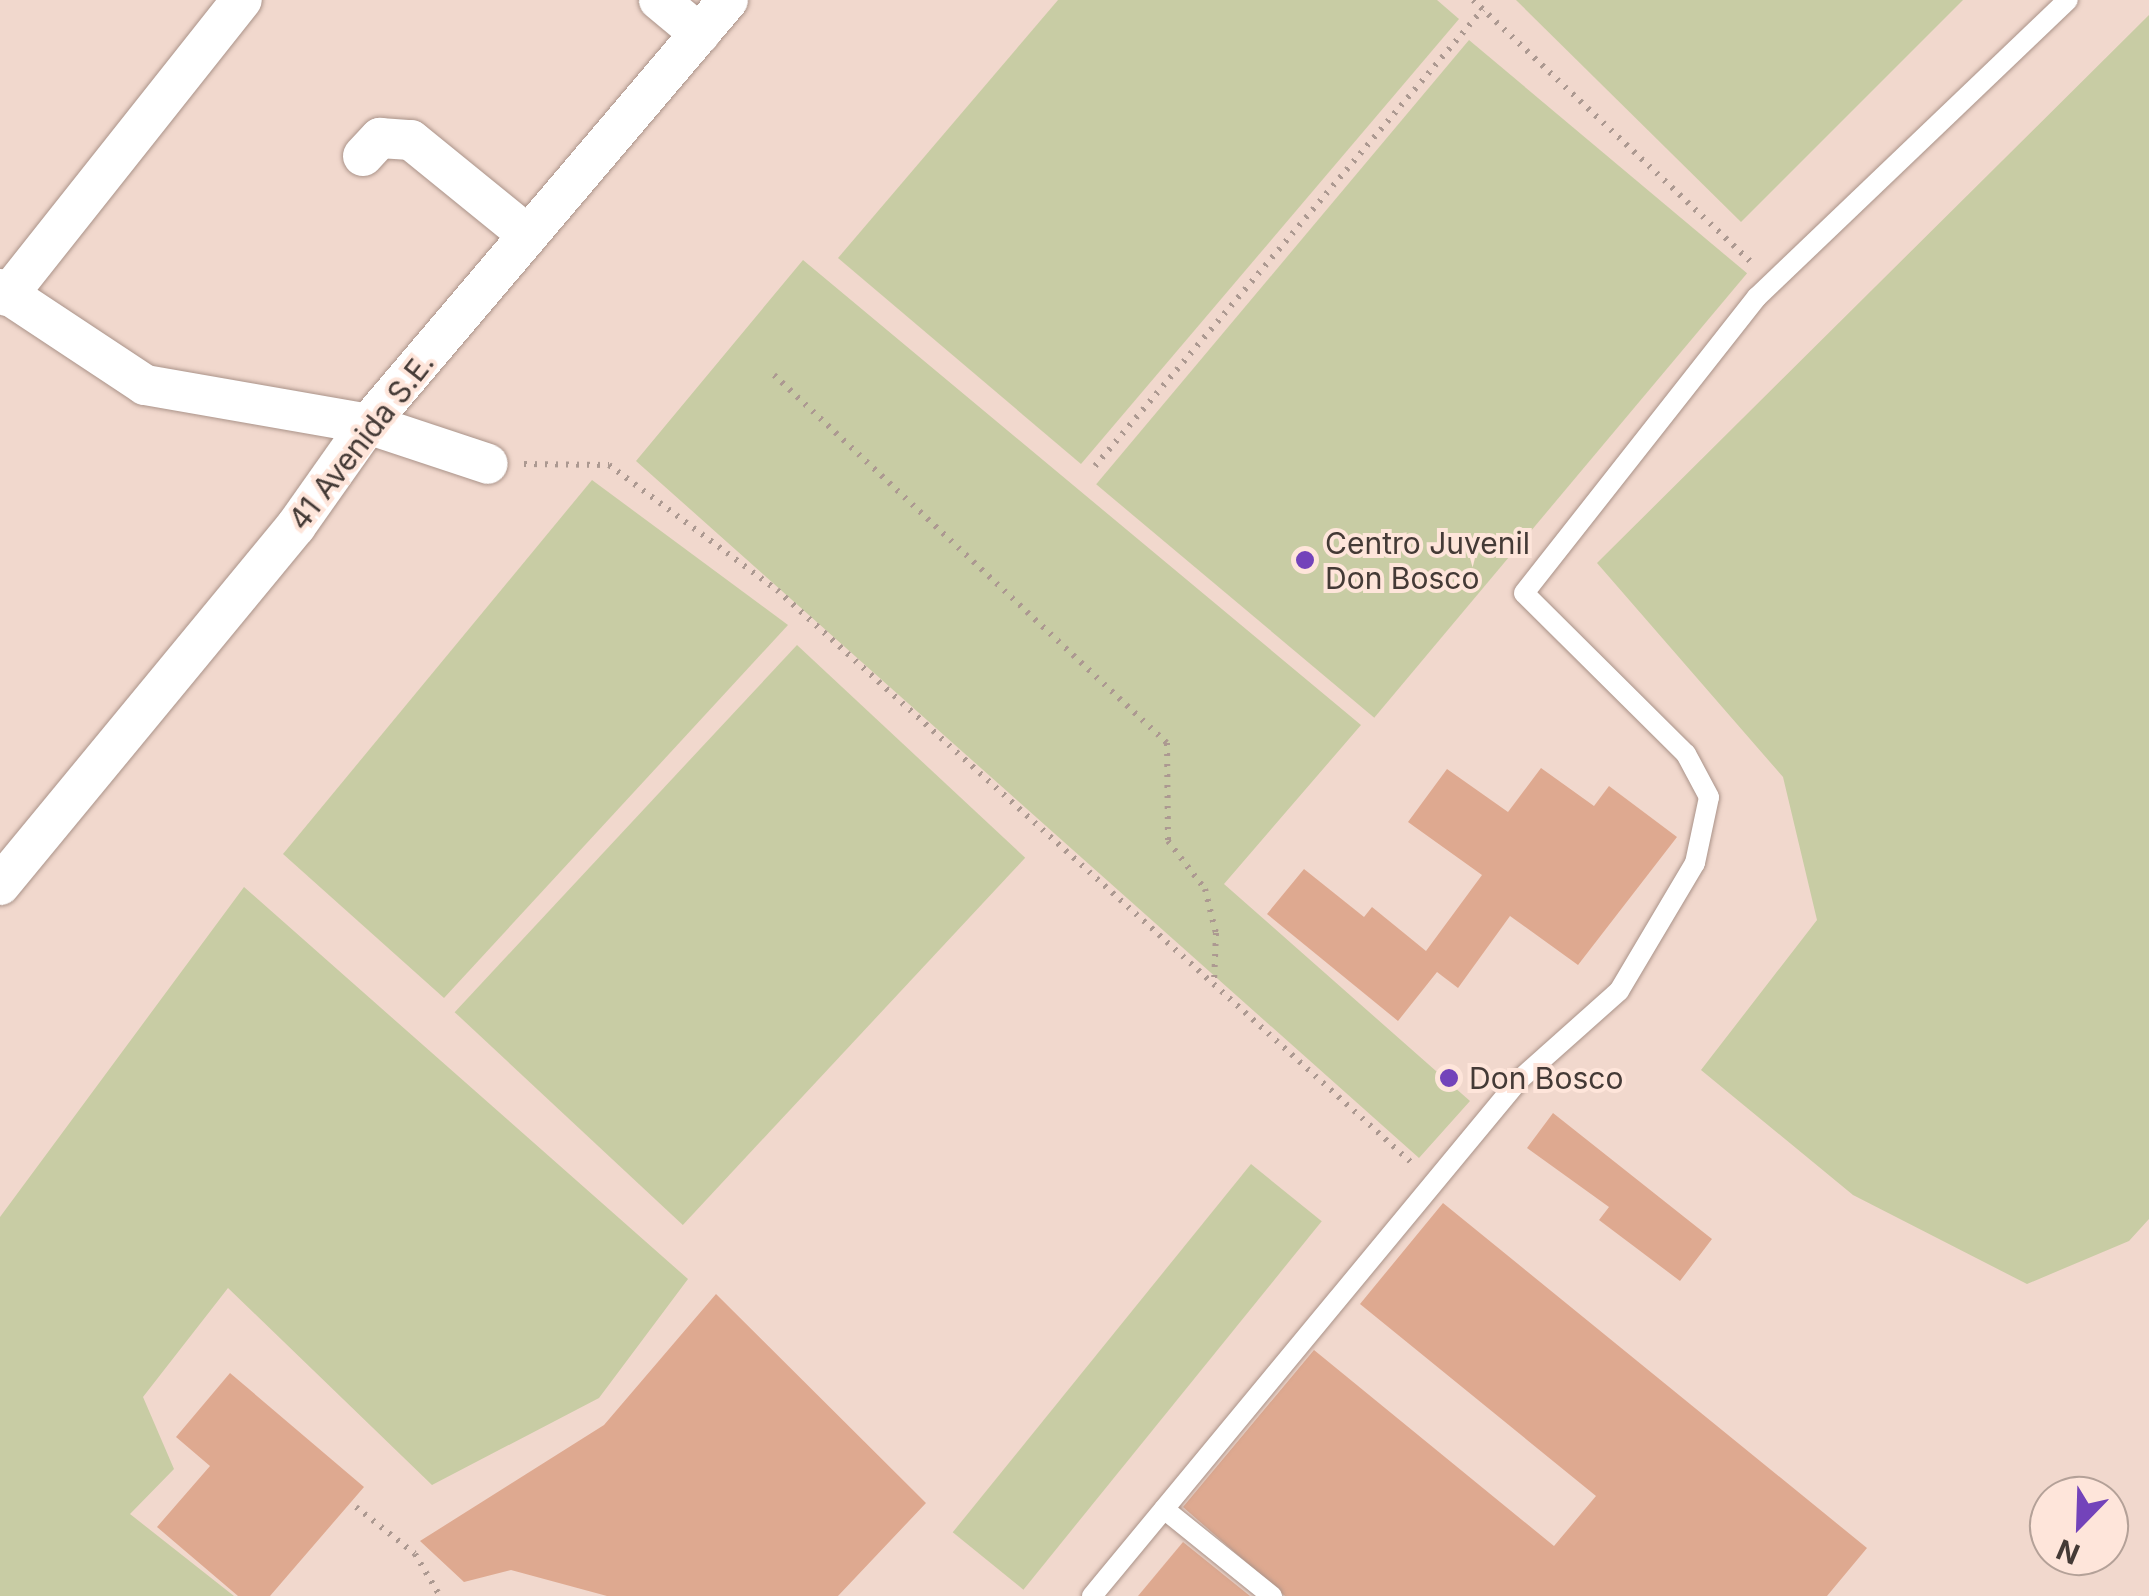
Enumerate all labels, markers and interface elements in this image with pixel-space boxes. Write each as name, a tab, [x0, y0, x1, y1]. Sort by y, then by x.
street label: 41 Avenida S.E.	[281, 345, 441, 537]
place label: Centro Juvenil Don Bosco	[1325, 525, 1530, 596]
marker: Centro Juvenil Don Bosco	[1294, 549, 1316, 571]
place label: Don Bosco	[1469, 1060, 1623, 1096]
marker: Don Bosco	[1438, 1067, 1460, 1089]
north arrow	[2029, 1476, 2129, 1576]
text: N	[2052, 1532, 2085, 1572]

